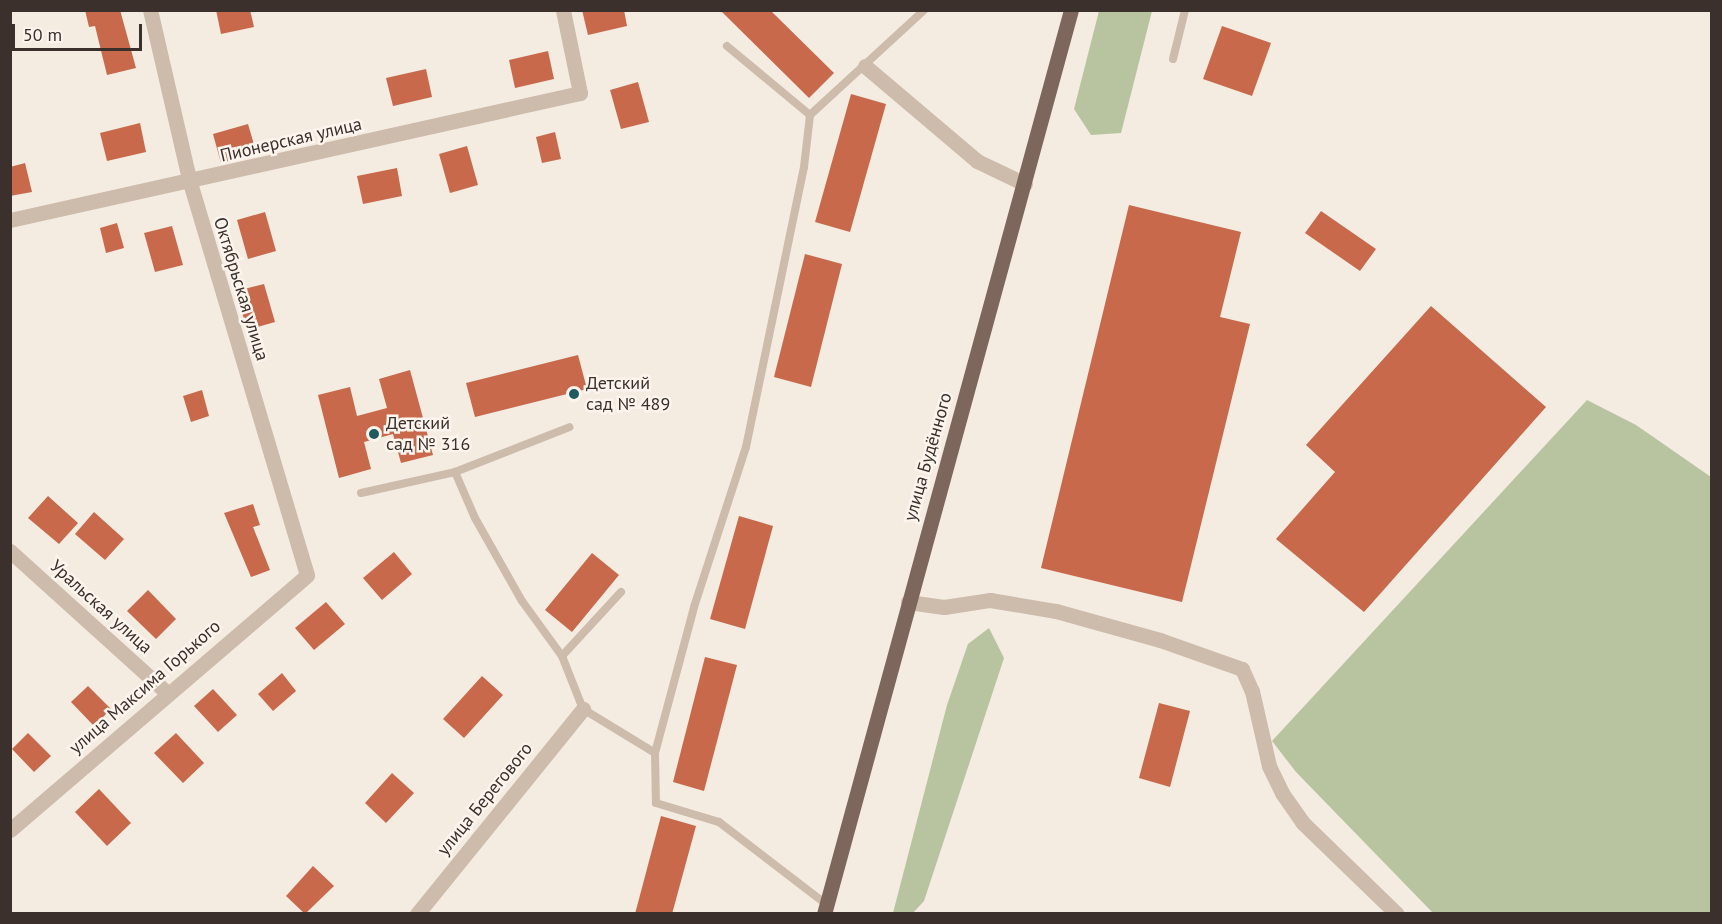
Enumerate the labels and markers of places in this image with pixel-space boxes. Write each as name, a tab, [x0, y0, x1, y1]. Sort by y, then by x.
place label: Детский сад № 489	[586, 373, 670, 416]
marker: Детский сад № 489	[567, 387, 581, 401]
place label: Детский сад № 316	[386, 413, 470, 456]
marker: Детский сад № 316	[367, 427, 381, 441]

